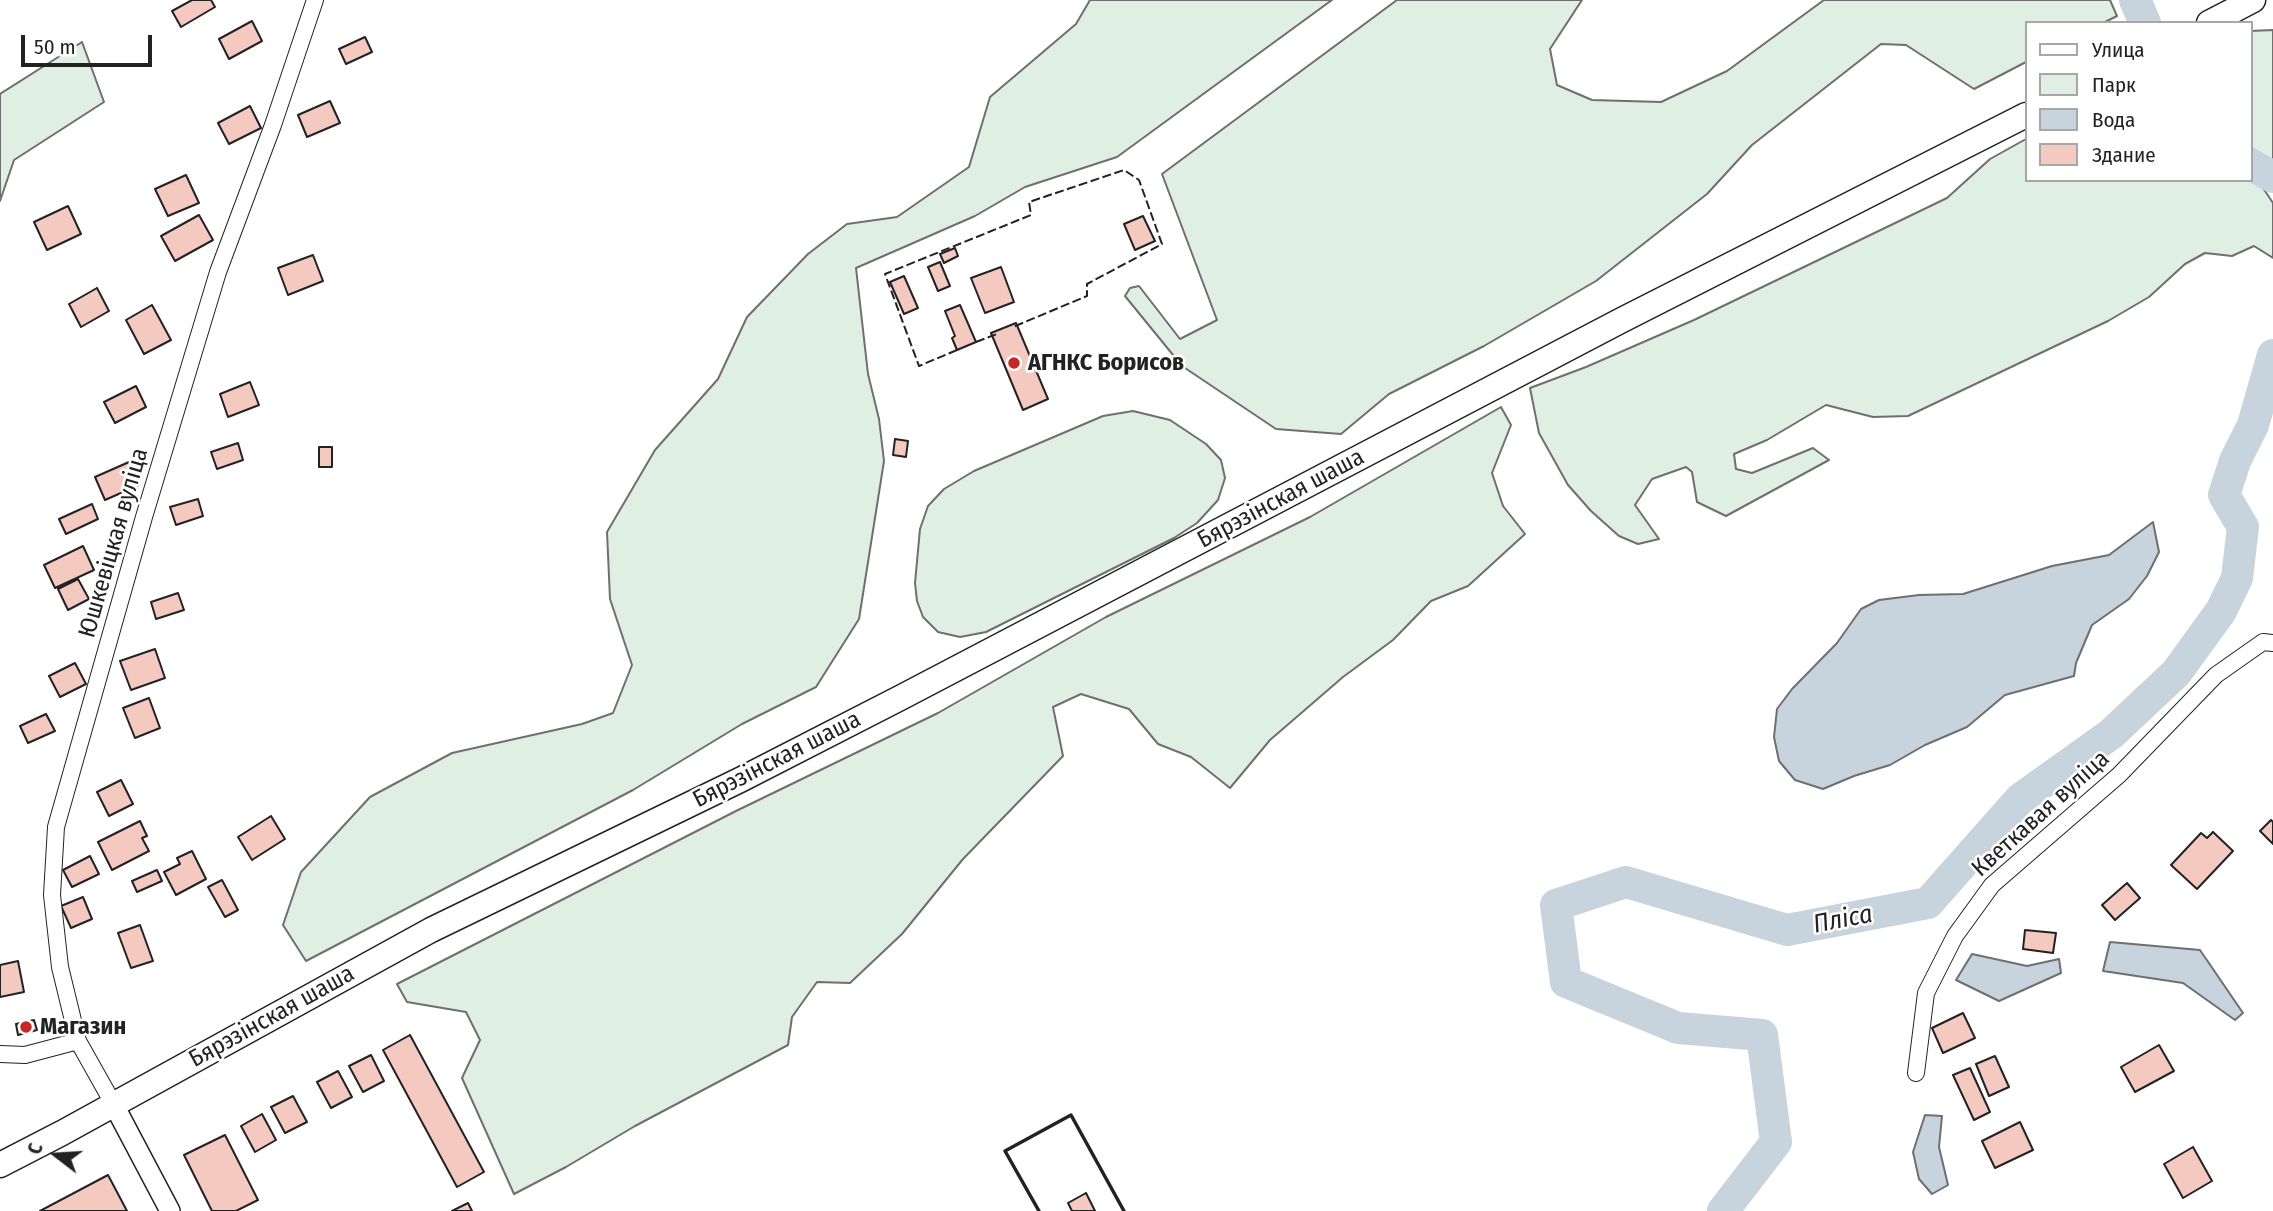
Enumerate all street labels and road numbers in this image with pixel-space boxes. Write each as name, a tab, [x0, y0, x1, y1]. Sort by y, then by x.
street label: Бярэзінская шаша	[1193, 443, 1369, 555]
street label: Юшкевіцкая вуліца	[73, 445, 155, 641]
street label: Бярэзінская шаша	[688, 705, 866, 815]
street label: Кветкавая вуліца	[1966, 745, 2116, 883]
street label: Бярэзінская шаша	[184, 960, 360, 1074]

